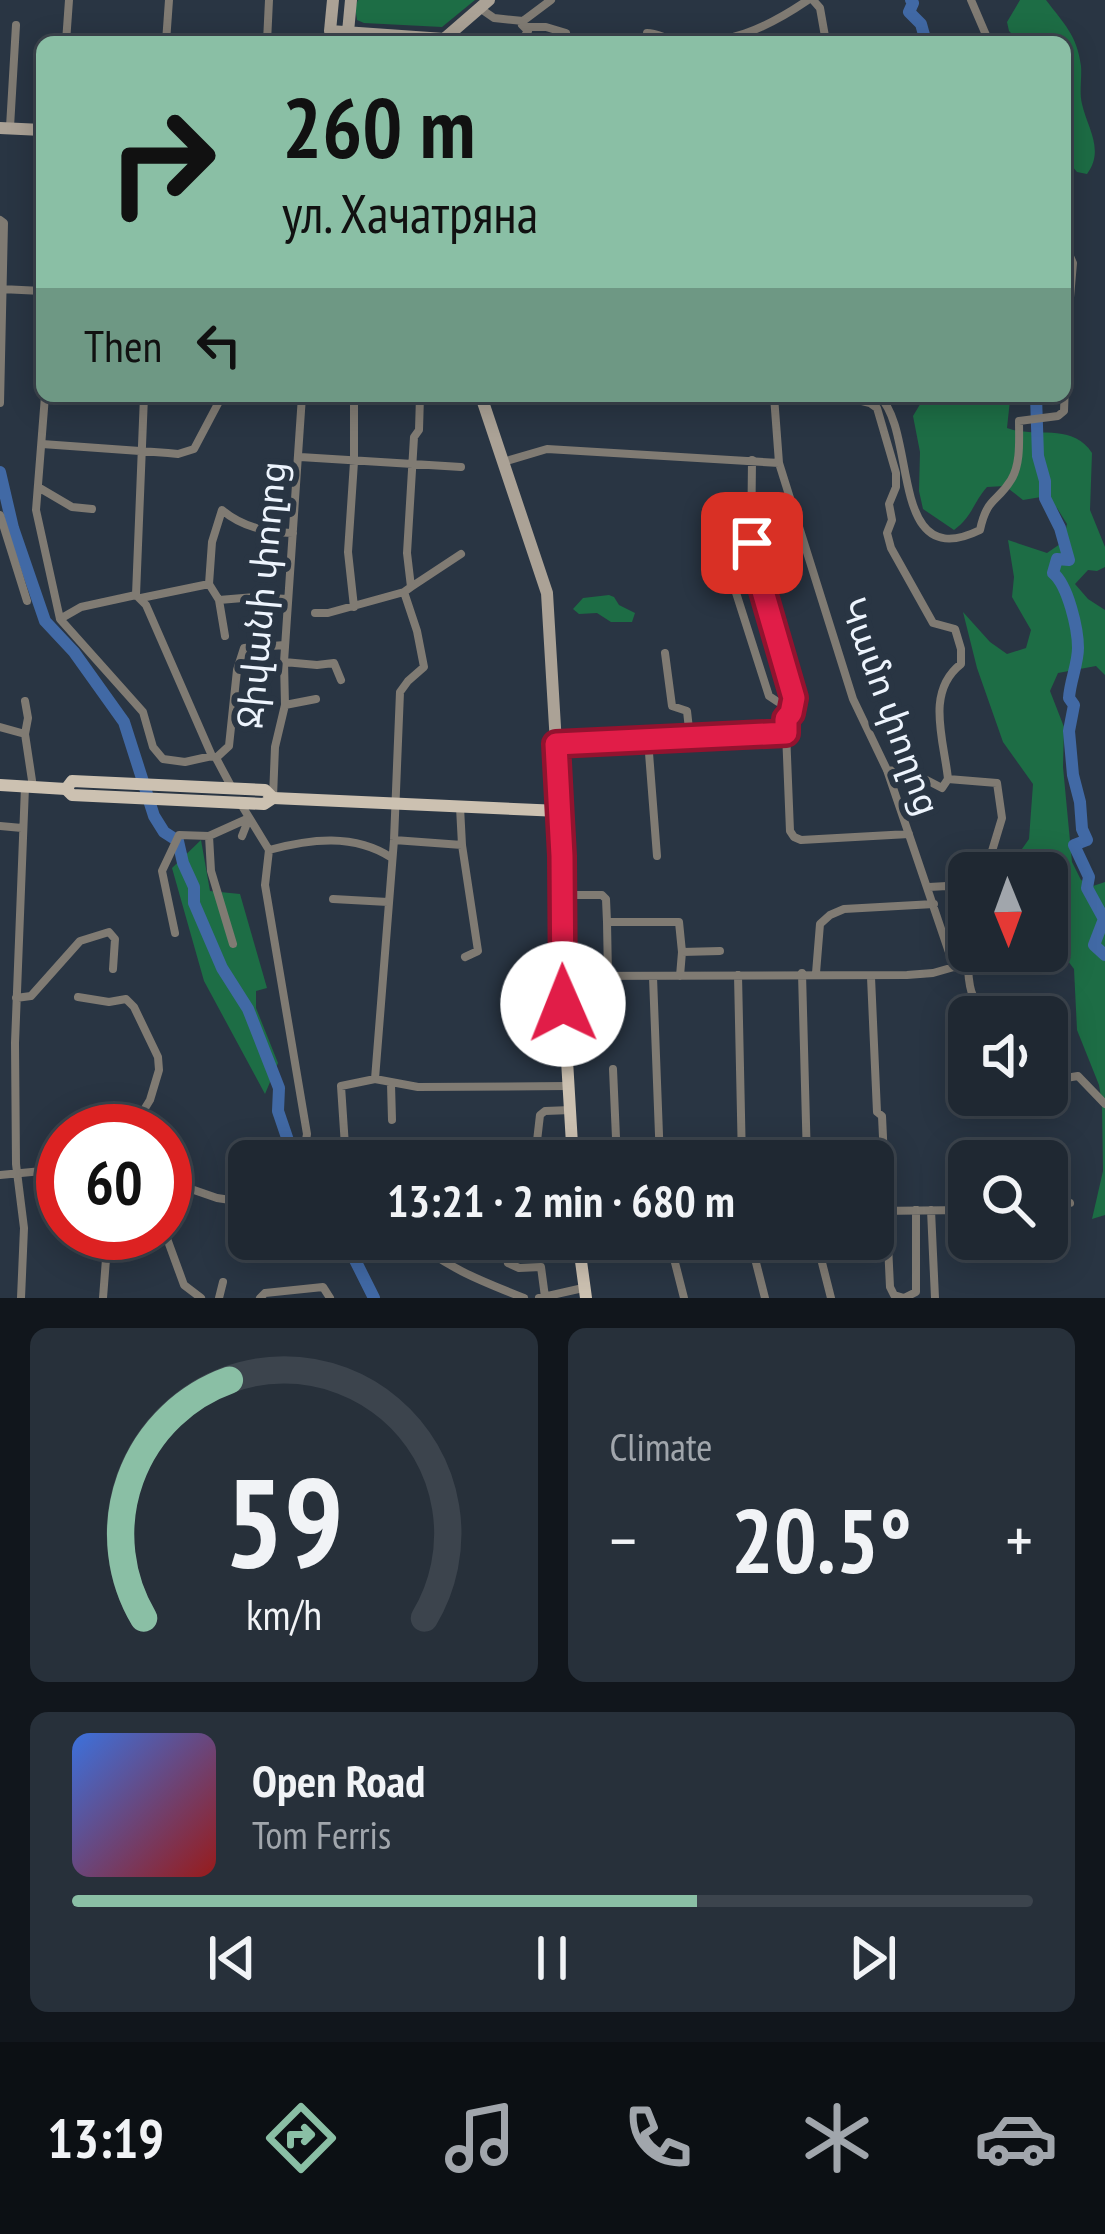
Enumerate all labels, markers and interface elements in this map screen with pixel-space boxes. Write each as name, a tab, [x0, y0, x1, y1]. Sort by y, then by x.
text: 260 m	[282, 72, 475, 181]
icon: right	[84, 84, 240, 240]
text: ул. Хачатряна	[282, 178, 538, 248]
icon: left	[186, 312, 252, 378]
text: Then	[84, 316, 162, 374]
street label: Ջիվանի փողոց	[225, 459, 296, 731]
pin	[701, 492, 803, 594]
icon: arrive	[719, 510, 785, 576]
street label: Կամո փողոց	[830, 591, 953, 821]
north arrow	[948, 852, 1068, 972]
map controls	[948, 852, 1068, 1260]
position arrow	[500, 941, 626, 1067]
button: sound	[948, 996, 1068, 1116]
speed limit sign: 60	[36, 1104, 192, 1260]
button: search	[948, 1140, 1068, 1260]
text: 13:21 · 2 min · 680 m	[387, 1171, 735, 1229]
text: Climate	[610, 1421, 712, 1472]
text: 59	[224, 1440, 343, 1601]
text: 20.5°	[731, 1481, 912, 1598]
text: −	[610, 1497, 637, 1582]
text: +	[1006, 1497, 1033, 1582]
text: km/h	[246, 1586, 322, 1642]
text: Open Road	[252, 1751, 425, 1809]
text: Tom Ferris	[252, 1809, 391, 1860]
icon: previous	[199, 1925, 265, 1991]
icon: pause	[519, 1925, 585, 1991]
icon: next	[840, 1925, 906, 1991]
icon: directions	[259, 2096, 343, 2180]
icon: music	[438, 2096, 522, 2180]
icon: phone	[616, 2096, 700, 2180]
icon: climate	[795, 2096, 879, 2180]
icon: car	[974, 2096, 1058, 2180]
text: 13:19	[47, 2103, 164, 2173]

